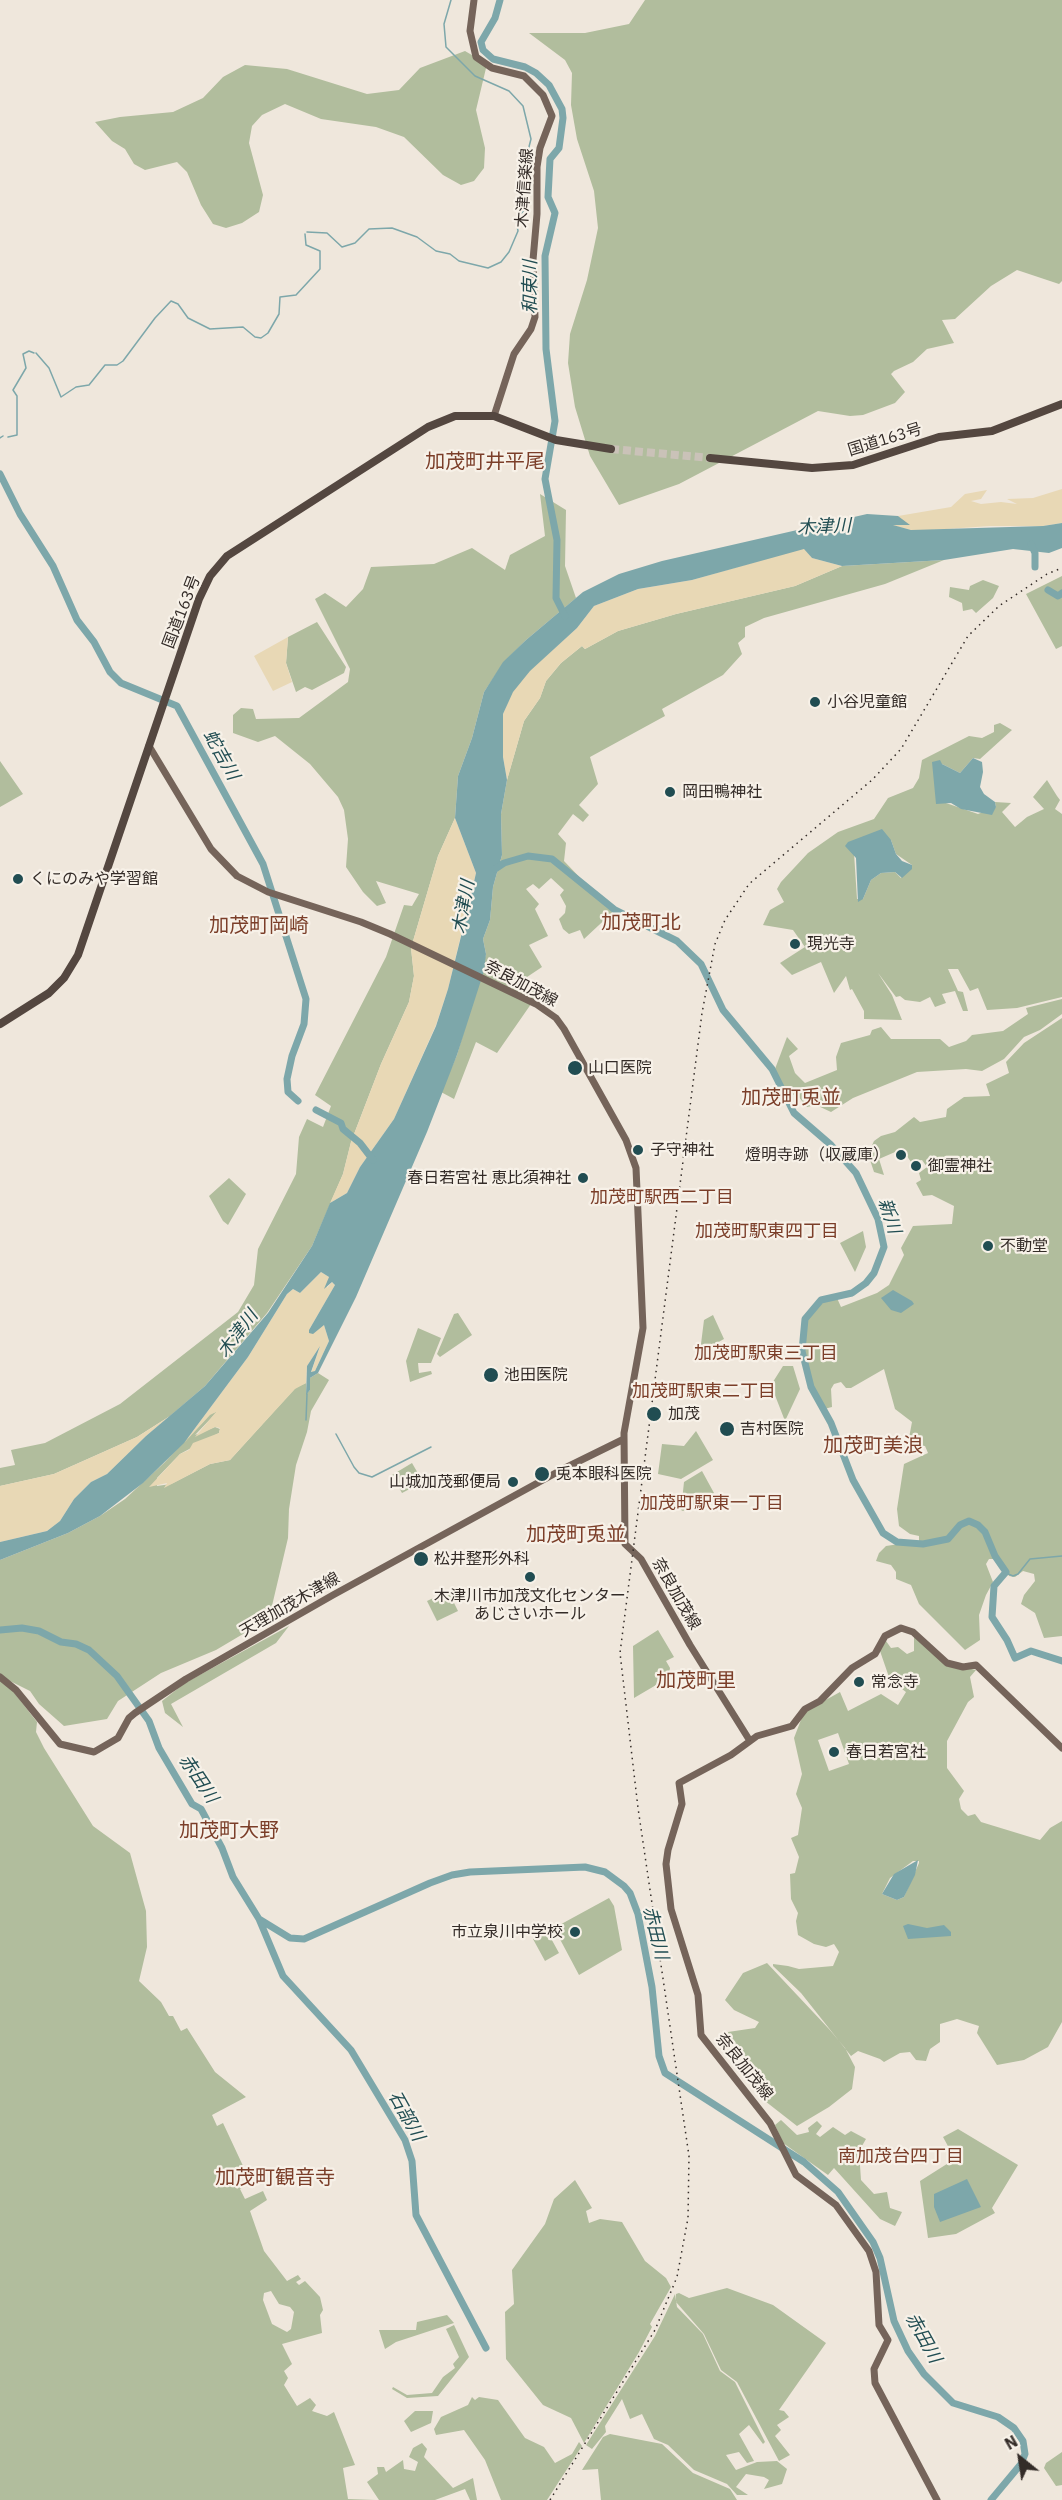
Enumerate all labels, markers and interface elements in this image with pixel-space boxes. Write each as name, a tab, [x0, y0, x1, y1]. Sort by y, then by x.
street label: 木津信楽線	[513, 147, 537, 229]
water label: 和束川	[520, 260, 542, 314]
street label: 国道163号	[845, 420, 925, 460]
district label: 加茂町井平尾	[425, 450, 545, 474]
water label: 木津川	[797, 515, 851, 539]
street label: 国道163号	[159, 573, 205, 651]
place label: 小谷児童館	[827, 692, 907, 712]
marker: 小谷児童館	[808, 695, 822, 709]
water label: 蛇吉川	[198, 726, 244, 784]
place label: 岡田鴨神社	[682, 782, 762, 802]
marker: 岡田鴨神社	[663, 785, 677, 799]
place label: くにのみや学習館	[30, 869, 158, 889]
marker: くにのみや学習館	[11, 872, 25, 886]
water label: 木津川	[449, 879, 479, 935]
district label: 加茂町北	[601, 911, 681, 935]
district label: 加茂町岡崎	[209, 914, 309, 938]
place label: 現光寺	[807, 934, 855, 954]
marker: 現光寺	[788, 937, 802, 951]
street label: 奈良加茂線	[481, 957, 561, 1011]
place label: 山口医院	[588, 1058, 652, 1078]
marker: 山口医院	[566, 1059, 584, 1077]
district label: 加茂町兎並	[741, 1086, 841, 1110]
place label: 子守神社	[650, 1140, 714, 1160]
marker: 子守神社	[631, 1143, 645, 1157]
place label: 燈明寺跡（収蔵庫）	[745, 1145, 889, 1165]
marker: 燈明寺跡（収蔵庫）	[894, 1148, 908, 1162]
place label: 御霊神社	[928, 1156, 992, 1176]
marker: 御霊神社	[909, 1159, 923, 1173]
place label: 春日若宮社 恵比須神社	[407, 1168, 571, 1188]
marker: 春日若宮社 恵比須神社	[576, 1171, 590, 1185]
district label: 加茂町駅西二丁目	[590, 1187, 734, 1209]
water label: 新川	[873, 1196, 905, 1236]
district label: 加茂町駅東四丁目	[695, 1221, 839, 1243]
place label: 不動堂	[1000, 1236, 1048, 1256]
marker: 不動堂	[981, 1239, 995, 1253]
water label: 木津川	[213, 1306, 263, 1362]
district label: 加茂町駅東三丁目	[694, 1343, 838, 1365]
place label: 池田医院	[504, 1365, 568, 1385]
marker: 池田医院	[482, 1366, 500, 1384]
district label: 加茂町駅東二丁目	[632, 1381, 776, 1403]
place label: 加茂	[668, 1404, 700, 1424]
marker: 加茂	[645, 1405, 663, 1423]
place label: 吉村医院	[740, 1419, 804, 1439]
marker: 吉村医院	[718, 1420, 736, 1438]
district label: 加茂町美浪	[823, 1434, 923, 1458]
place label: 兎本眼科医院	[556, 1464, 652, 1484]
marker: 兎本眼科医院	[533, 1465, 551, 1483]
place label: 山城加茂郵便局	[389, 1472, 501, 1492]
marker: 山城加茂郵便局	[506, 1475, 520, 1489]
district label: 加茂町駅東一丁目	[640, 1493, 784, 1515]
district label: 加茂町兎並	[526, 1523, 626, 1547]
place label: 松井整形外科	[434, 1549, 530, 1569]
marker: 松井整形外科	[412, 1550, 430, 1568]
street label: 奈良加茂線	[648, 1555, 704, 1633]
street label: 天理加茂木津線	[237, 1569, 343, 1641]
marker: 木津川市加茂文化センター あじさいホール	[523, 1570, 537, 1584]
place label: 木津川市加茂文化センター あじさいホール	[434, 1586, 626, 1624]
district label: 加茂町里	[656, 1669, 736, 1693]
place label: 常念寺	[871, 1672, 919, 1692]
marker: 常念寺	[852, 1675, 866, 1689]
place label: 春日若宮社	[846, 1742, 926, 1762]
marker: 春日若宮社	[827, 1745, 841, 1759]
water label: 赤田川	[174, 1751, 222, 1807]
district label: 加茂町大野	[179, 1819, 279, 1843]
water label: 赤田川	[638, 1904, 672, 1962]
place label: 市立泉川中学校	[451, 1922, 563, 1942]
marker: 市立泉川中学校	[568, 1925, 582, 1939]
street label: 奈良加茂線	[711, 2030, 777, 2104]
water label: 石部川	[383, 2087, 429, 2145]
district label: 南加茂台四丁目	[838, 2146, 964, 2168]
district label: 加茂町観音寺	[215, 2166, 335, 2190]
water label: 赤田川	[900, 2309, 946, 2367]
north arrow	[990, 2428, 1050, 2488]
text: N	[1001, 2431, 1021, 2454]

